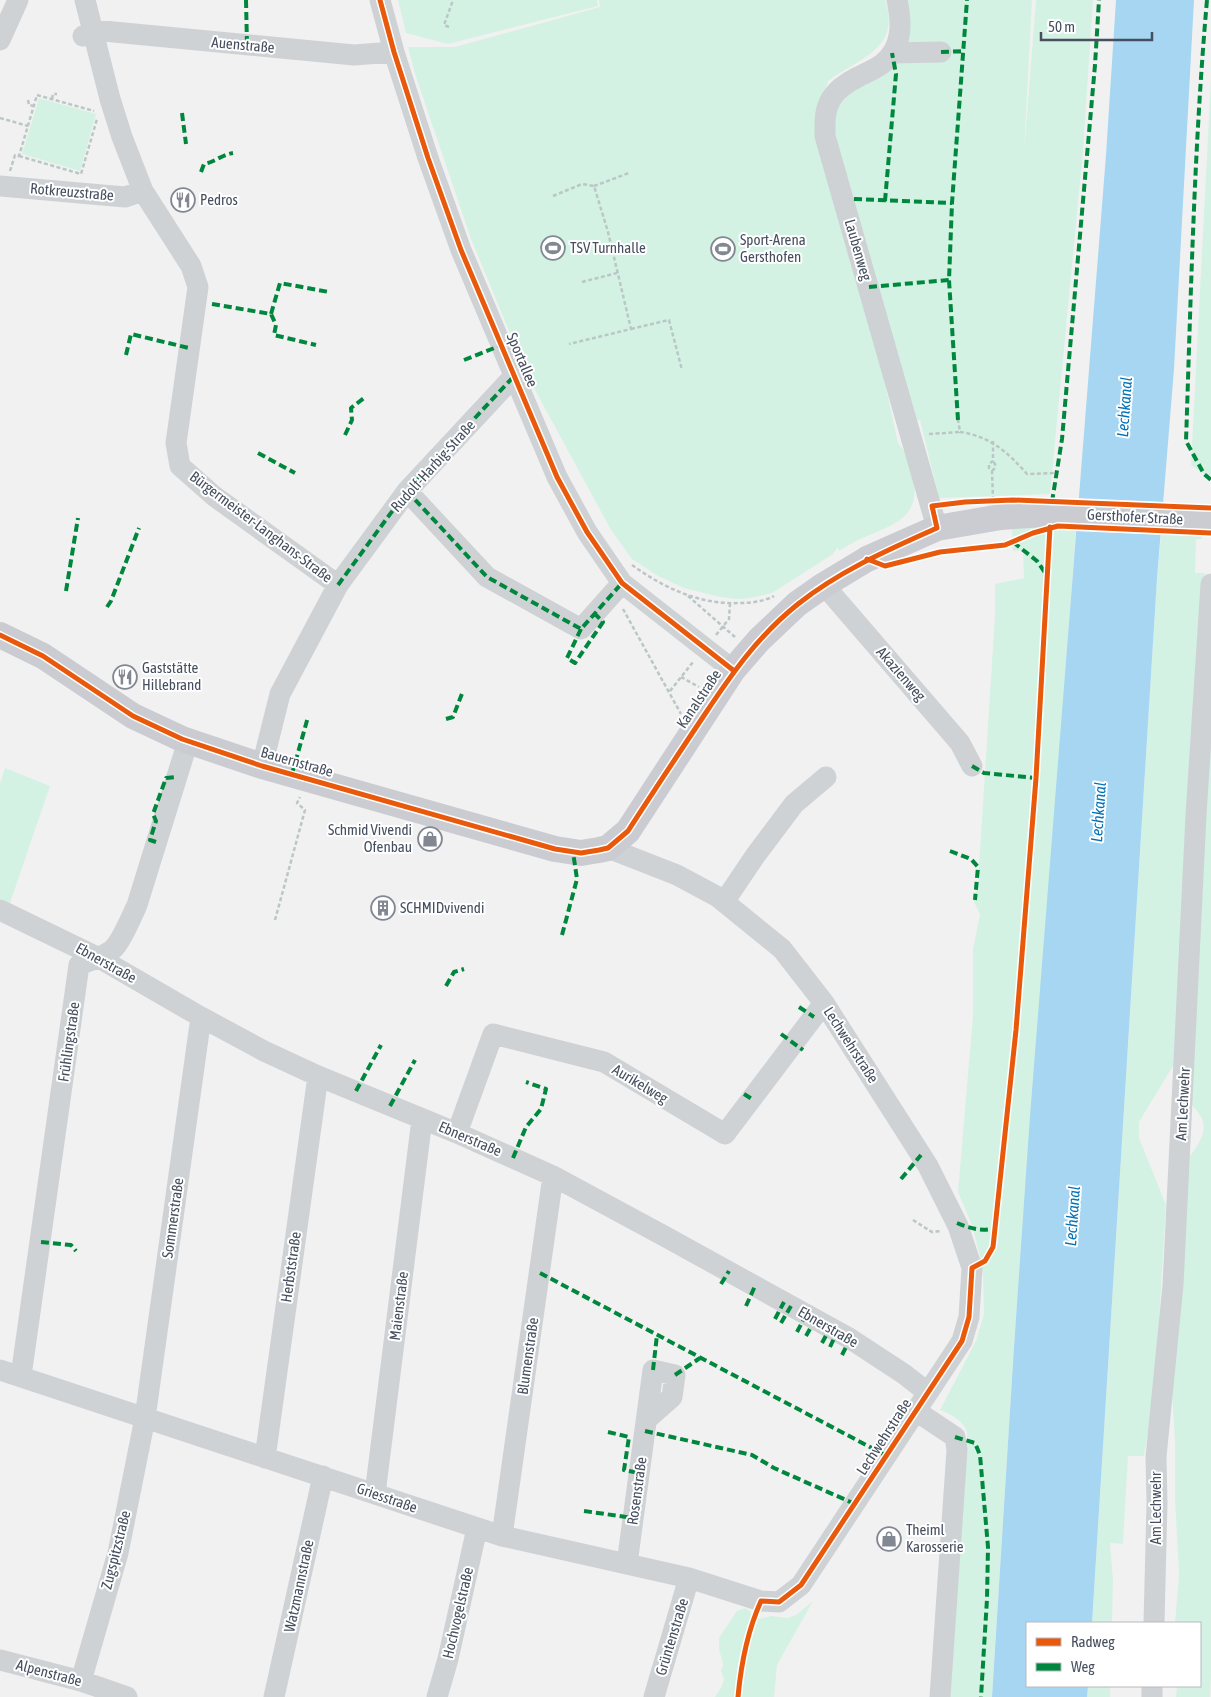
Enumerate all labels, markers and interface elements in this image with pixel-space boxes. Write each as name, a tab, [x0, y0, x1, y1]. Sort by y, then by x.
scale bar	[1041, 10, 1152, 42]
text: 50 m	[1048, 18, 1075, 35]
street label: Auenstraße	[211, 33, 275, 56]
street label: Rotkreuzstraße	[29, 179, 115, 204]
restaurant icon: Pedros	[170, 187, 196, 213]
place label: Pedros	[200, 191, 238, 208]
street label: Laubenweg	[842, 217, 876, 283]
place label: Sport-Arena Gersthofen	[740, 231, 806, 265]
sports icon: TSV Turnhalle	[540, 235, 566, 261]
sports icon: Sport-Arena Gersthofen	[710, 236, 736, 262]
place label: TSV Turnhalle	[570, 239, 646, 256]
street label: Sportallee	[503, 330, 542, 390]
water label: Lechkanal	[1113, 376, 1135, 438]
street label: Rudolf-Harbig-Straße	[387, 416, 478, 515]
street label: Bürgermeister-Langhans-Straße	[187, 467, 336, 586]
street label: Gersthofer Straße	[1087, 505, 1184, 528]
street label: Akazienweg	[873, 643, 930, 705]
place label: Gaststätte Hillebrand	[142, 659, 201, 693]
restaurant icon: Gaststätte Hillebrand	[112, 664, 138, 690]
street label: Kanalstraße	[673, 666, 724, 731]
street label: Bauernstraße	[259, 743, 335, 780]
water label: Lechkanal	[1087, 781, 1109, 843]
place label: Schmid Vivendi Ofenbau	[328, 821, 412, 855]
shop icon: Schmid Vivendi Ofenbau	[417, 826, 443, 852]
building icon: SCHMIDvivendi	[370, 895, 396, 921]
place label: SCHMIDvivendi	[400, 899, 484, 916]
street label: Ebnerstraße	[73, 939, 140, 986]
street label: Frühlingstraße	[54, 1001, 83, 1083]
street label: Lechwehrstraße	[821, 1004, 882, 1086]
street label: Aurikelweg	[610, 1060, 671, 1107]
street label: Am Lechwehr	[1172, 1067, 1193, 1141]
street label: Ebnerstraße	[436, 1118, 504, 1159]
street label: Sommerstraße	[158, 1177, 187, 1259]
water label: Lechkanal	[1061, 1185, 1083, 1247]
street label: Herbststraße	[277, 1230, 304, 1303]
street label: Maienstraße	[386, 1270, 411, 1341]
street label: Ebnerstraße	[795, 1303, 861, 1351]
street label: Blumenstraße	[514, 1316, 541, 1396]
street label: Lechwehrstraße	[853, 1395, 915, 1478]
street label: Rosenstraße	[623, 1456, 650, 1526]
street label: Am Lechwehr	[1147, 1471, 1164, 1544]
street label: Griesstraße	[355, 1479, 420, 1516]
street label: Zugspitzstraße	[98, 1509, 134, 1591]
place label: Theiml Karosserie	[906, 1521, 964, 1555]
shop icon: Theiml Karosserie	[876, 1526, 902, 1552]
street label: Watzmannstraße	[280, 1538, 317, 1634]
street label: Hochvogelstraße	[439, 1565, 476, 1660]
street label: Grüntenstraße	[652, 1596, 691, 1677]
legend	[1026, 1622, 1201, 1687]
text: Radweg	[1071, 1633, 1115, 1650]
street label: Alpenstraße	[15, 1656, 84, 1689]
text: Weg	[1071, 1658, 1095, 1675]

